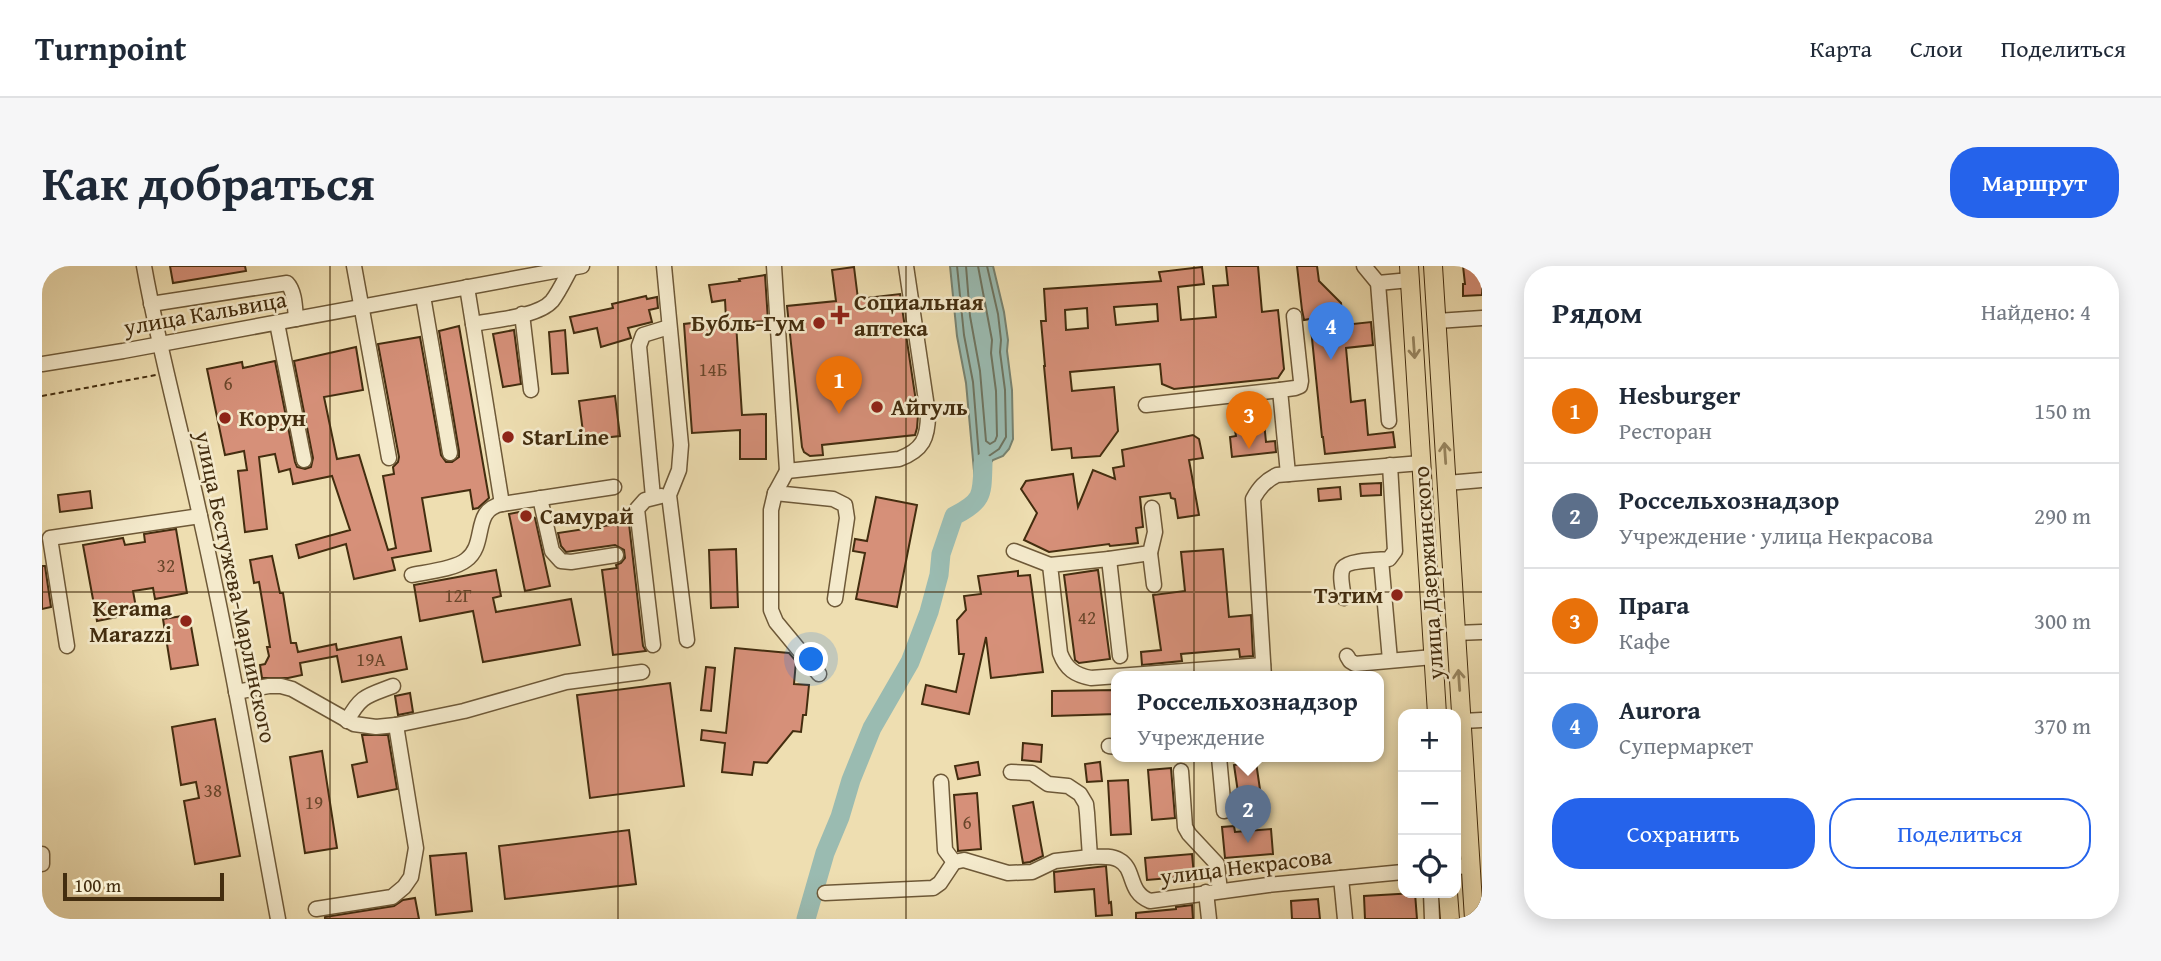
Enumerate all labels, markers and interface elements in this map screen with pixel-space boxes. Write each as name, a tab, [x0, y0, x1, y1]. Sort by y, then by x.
text: Turnpoint	[35, 24, 187, 72]
text: Карта	[1810, 31, 1872, 66]
text: Слои	[1910, 31, 1963, 66]
text: Поделиться	[2001, 31, 2126, 66]
text: Как добраться	[42, 146, 375, 218]
button: Маршрут	[1950, 147, 2119, 218]
street label: улица Кальвица	[120, 282, 289, 343]
place label: Социальная аптека	[854, 285, 984, 344]
text: Рядом	[1552, 290, 1643, 334]
text: Найдено: 4	[1981, 295, 2091, 328]
pin: 4	[1308, 302, 1354, 360]
place label: Бубль-Гум	[691, 306, 805, 339]
marker: Социальная аптека	[832, 307, 848, 323]
marker: Бубль-Гум	[811, 315, 827, 331]
one-way arrow	[1408, 336, 1421, 359]
house number: 14Б	[698, 355, 728, 383]
pin: 1	[816, 356, 862, 414]
house number: 6	[223, 369, 233, 397]
text: Hesburger	[1619, 375, 1740, 414]
place label: Айгуль	[891, 390, 968, 423]
pin: 3	[1226, 391, 1272, 449]
text: 1	[1569, 394, 1581, 427]
text: 150 m	[2034, 394, 2091, 427]
marker: Айгуль	[869, 399, 885, 415]
place label: Корун	[239, 401, 306, 434]
marker: Корун	[217, 410, 233, 426]
text: Ресторан	[1619, 414, 1712, 447]
place label: StarLine	[522, 420, 609, 453]
street label: улица Бестужева-Марлинского	[187, 427, 286, 746]
marker: StarLine	[500, 429, 516, 445]
one-way arrow	[1438, 442, 1451, 464]
street label: улица Дзержинского	[1404, 465, 1452, 682]
text: Россельхознадзор	[1619, 480, 1839, 519]
place label: Самурай	[540, 499, 634, 532]
text: 2	[1569, 499, 1581, 532]
text: 290 m	[2034, 499, 2091, 532]
marker: Самурай	[518, 508, 534, 524]
text: Учреждение · улица Некрасова	[1619, 519, 1933, 552]
house number: 32	[157, 551, 175, 579]
place label: Тэтим	[1314, 578, 1383, 611]
house number: 12Г	[444, 581, 472, 609]
text: Прага	[1619, 585, 1690, 624]
marker: Тэтим	[1389, 587, 1405, 603]
place label: Kerama Marazzi	[89, 591, 172, 650]
house number: 42	[1078, 603, 1096, 631]
text: 3	[1569, 604, 1581, 637]
text: 300 m	[2034, 604, 2091, 637]
marker: Kerama Marazzi	[178, 613, 194, 629]
text: Кафе	[1619, 624, 1670, 657]
your location	[794, 642, 828, 676]
house number: 19А	[356, 645, 386, 673]
one-way arrow	[1452, 669, 1465, 691]
popup	[1111, 671, 1384, 762]
text: Россельхознадзор	[1137, 681, 1358, 720]
text: Aurora	[1619, 690, 1701, 729]
map controls	[1398, 709, 1461, 898]
button: +	[1398, 709, 1461, 772]
text: 4	[1569, 709, 1581, 742]
text: 370 m	[2034, 709, 2091, 742]
text: Учреждение	[1137, 720, 1265, 753]
text: Супермаркет	[1619, 729, 1753, 762]
button: −	[1398, 772, 1461, 835]
house number: 38	[204, 776, 222, 804]
pin: 2	[1225, 785, 1271, 843]
house number: 19	[305, 788, 323, 816]
button: Сохранить	[1552, 798, 1815, 869]
button: Поделиться	[1829, 798, 2091, 869]
house number: 6	[962, 808, 972, 836]
button: locate	[1398, 835, 1461, 898]
street label: улица Некрасова	[1157, 839, 1334, 893]
scale bar	[63, 870, 224, 902]
text: 100 m	[74, 871, 121, 899]

